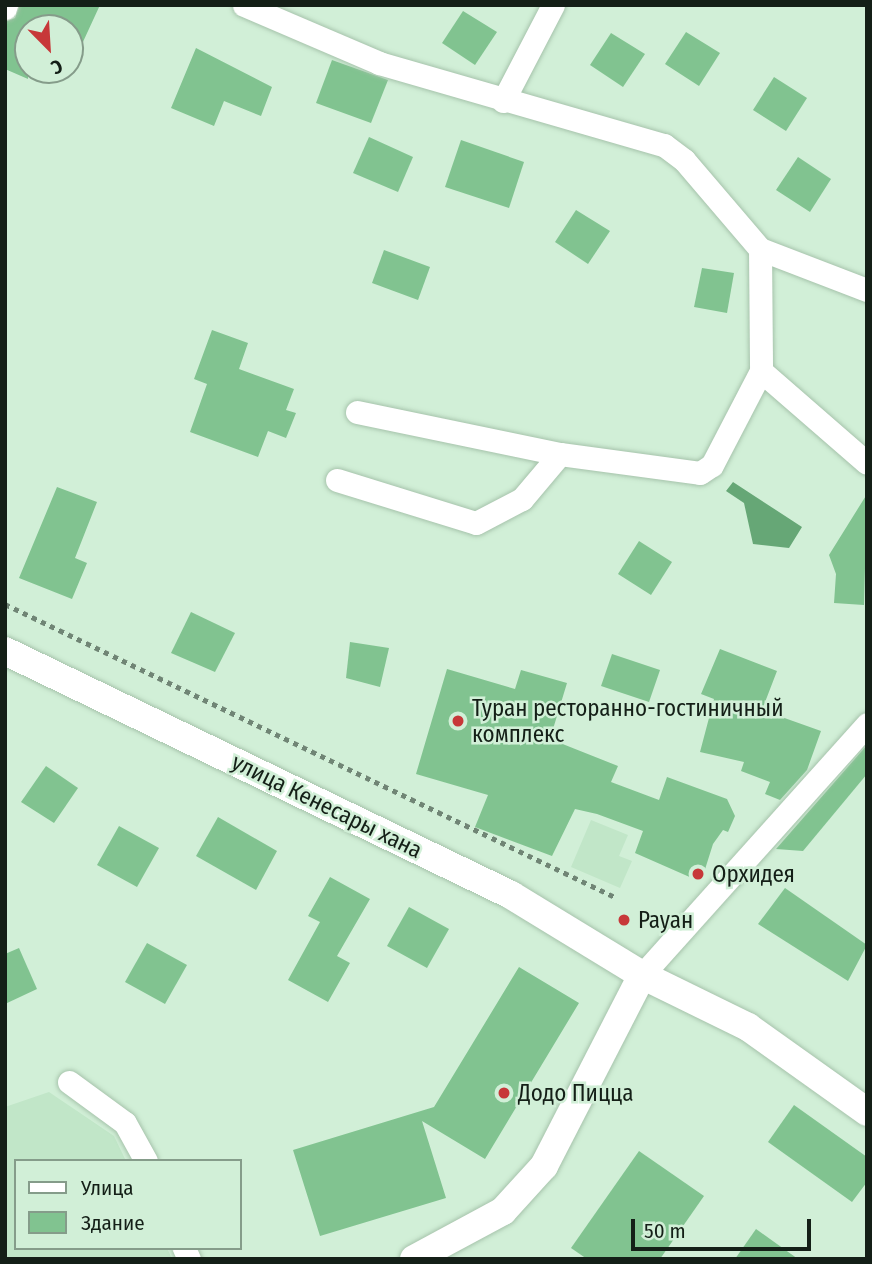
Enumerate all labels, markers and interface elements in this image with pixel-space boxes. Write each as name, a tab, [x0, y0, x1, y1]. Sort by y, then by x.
north arrow	[14, 14, 84, 84]
text: С	[48, 54, 66, 79]
place label: Туран ресторанно-гостиничный комплекс	[472, 694, 783, 748]
marker: Туран ресторанно-гостиничный комплекс	[450, 713, 466, 729]
street label: улица Кенесары хана	[227, 748, 427, 864]
place label: Орхидея	[712, 860, 795, 888]
marker: Орхидея	[690, 866, 706, 882]
place label: Рауан	[638, 906, 693, 934]
marker: Рауан	[616, 912, 632, 928]
place label: Додо Пицца	[518, 1079, 634, 1107]
marker: Додо Пицца	[496, 1085, 512, 1101]
legend	[14, 1159, 242, 1250]
text: Улица	[81, 1175, 134, 1201]
scale bar	[634, 1204, 814, 1248]
text: Здание	[81, 1210, 145, 1236]
text: 50 m	[644, 1218, 686, 1244]

